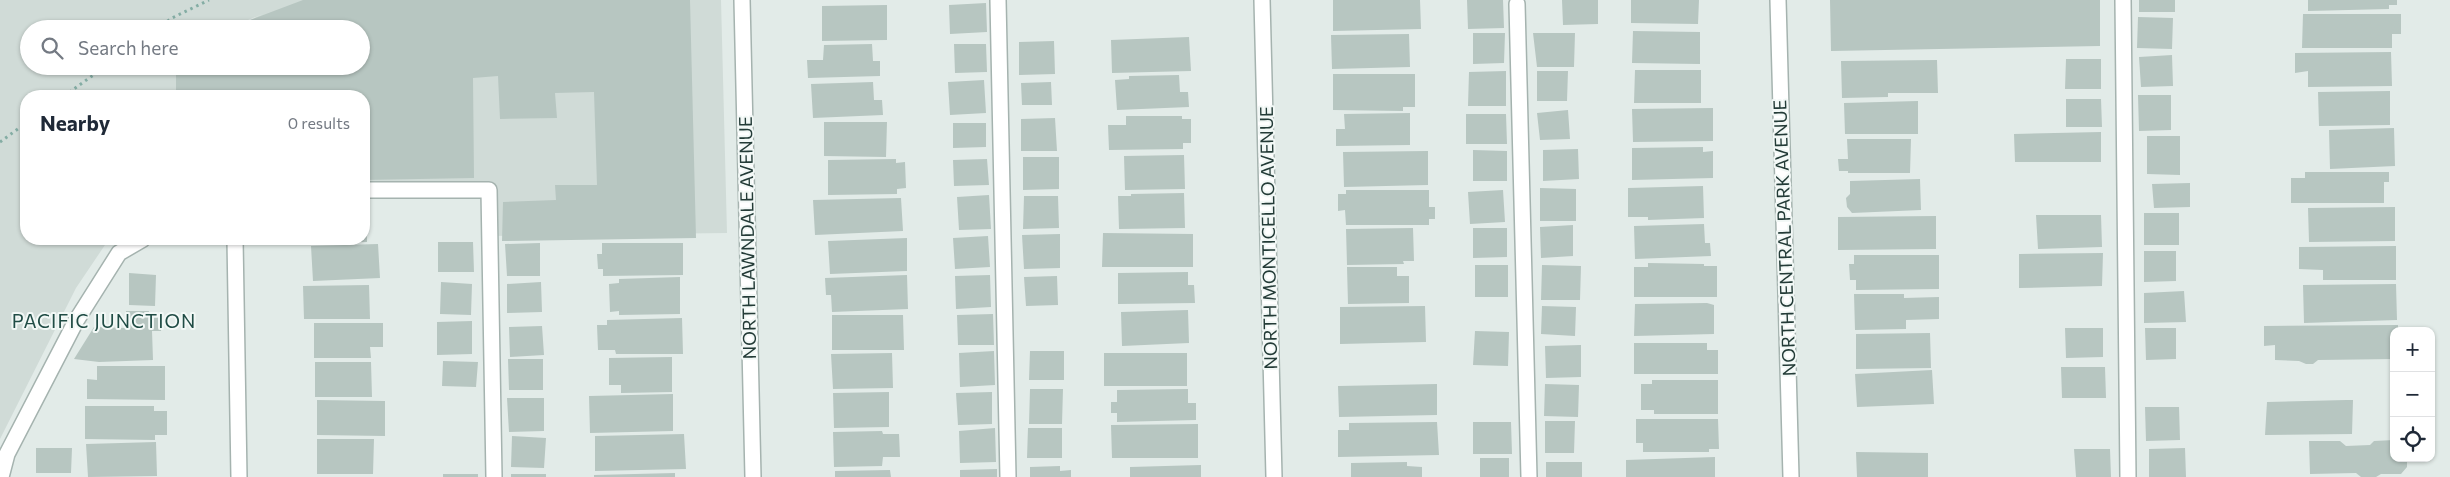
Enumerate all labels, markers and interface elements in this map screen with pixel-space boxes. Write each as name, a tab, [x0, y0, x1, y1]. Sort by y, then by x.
search box	[20, 20, 370, 75]
icon: search	[38, 34, 66, 62]
text: Search here	[78, 36, 178, 59]
street label: NORTH CENTRAL PARK AVENUE	[1768, 99, 1800, 377]
street label: NORTH MONTICELLO AVENUE	[1255, 106, 1281, 370]
text: Nearby	[40, 110, 110, 135]
text: 0 results	[288, 113, 350, 132]
street label: NORTH LAWNDALE AVENUE	[734, 116, 760, 360]
district label: PACIFIC JUNCTION	[12, 309, 196, 332]
map controls	[2390, 327, 2435, 462]
button: +	[2390, 327, 2435, 372]
button: −	[2390, 372, 2435, 417]
button: locate	[2390, 417, 2435, 462]

